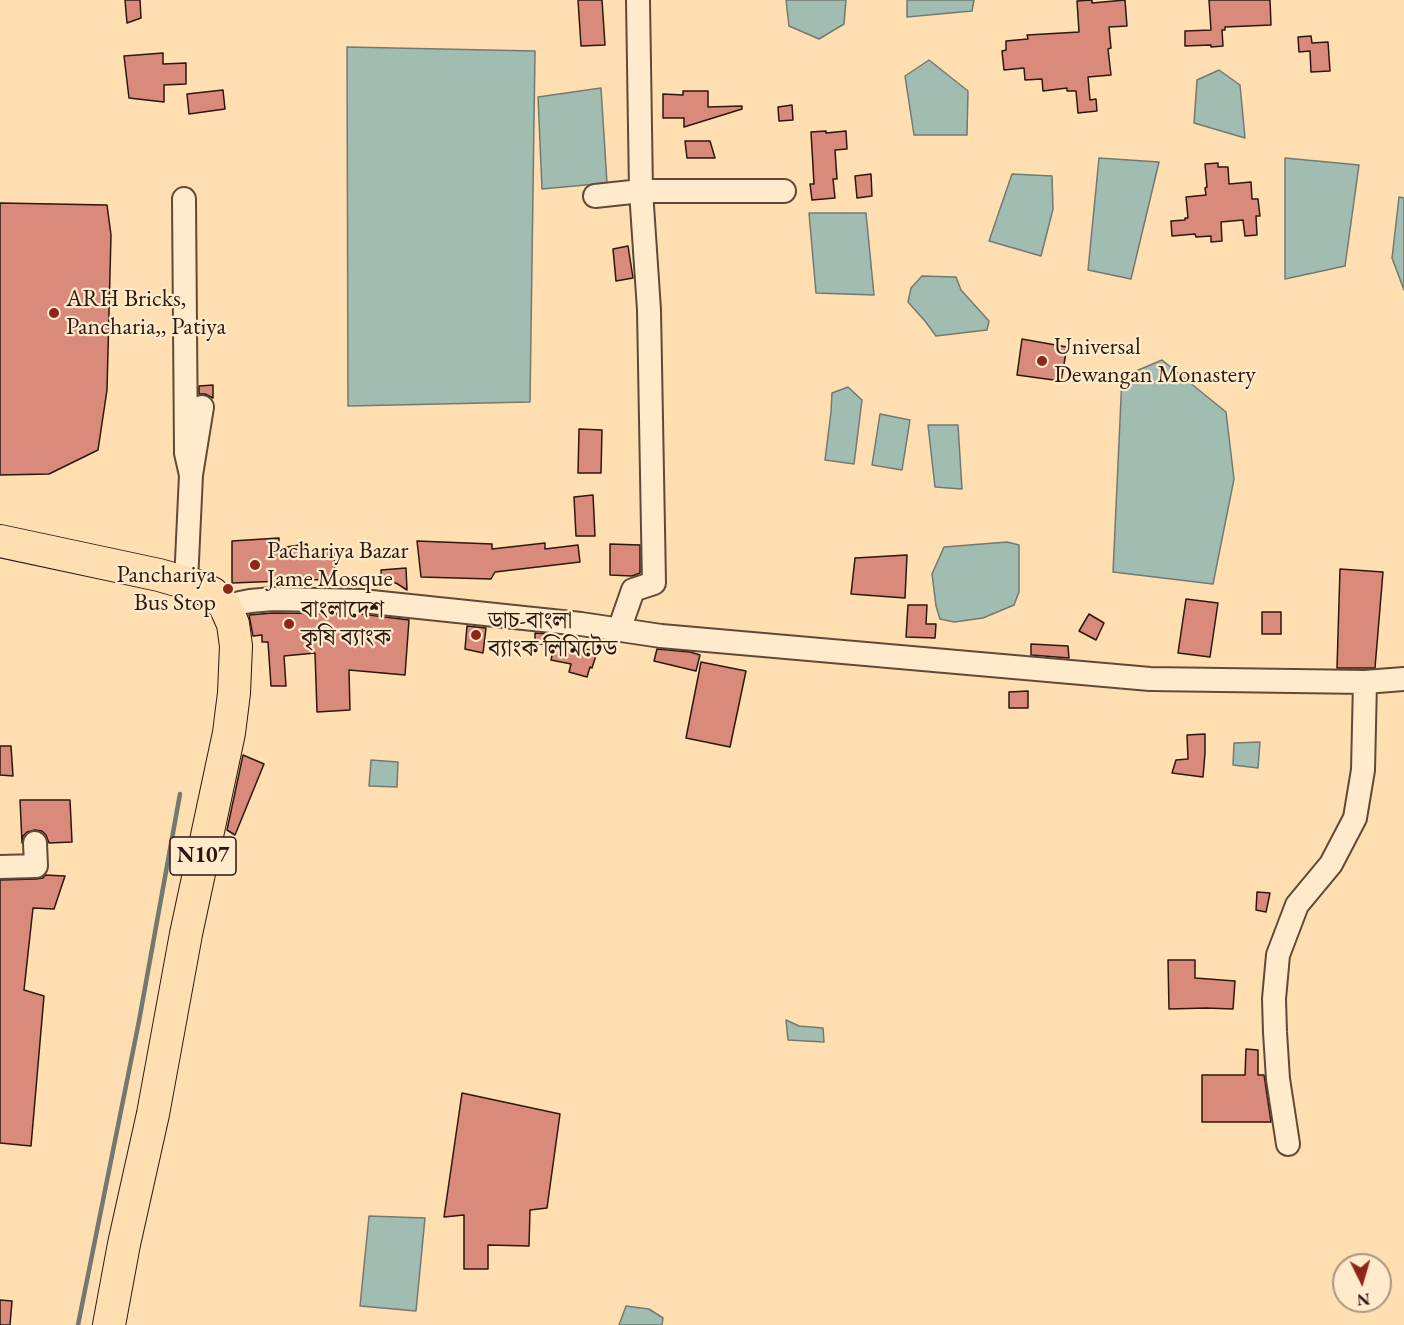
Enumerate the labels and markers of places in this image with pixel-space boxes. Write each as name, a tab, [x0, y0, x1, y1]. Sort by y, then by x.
place label: ARH Bricks, Pancharia,, Patiya	[66, 285, 226, 341]
marker: ARH Bricks, Pancharia,, Patiya	[47, 306, 61, 320]
place label: Universal Dewangan Monastery	[1054, 333, 1256, 389]
marker: Universal Dewangan Monastery	[1035, 354, 1049, 368]
place label: Pachariya Bazar Jame Mosque	[267, 537, 409, 593]
marker: Pachariya Bazar Jame Mosque	[248, 558, 262, 572]
place label: Panchariya Bus Stop	[116, 561, 216, 617]
marker: Panchariya Bus Stop	[221, 582, 235, 596]
place label: বাংলাদেশ কৃষি ব্যাংক	[301, 596, 391, 652]
place label: ডাচ-বাংলা ব্যাংক লিমিটেড	[488, 607, 617, 663]
marker: বাংলাদেশ কৃষি ব্যাংক	[282, 617, 296, 631]
marker: ডাচ-বাংলা ব্যাংক লিমিটেড	[469, 628, 483, 642]

